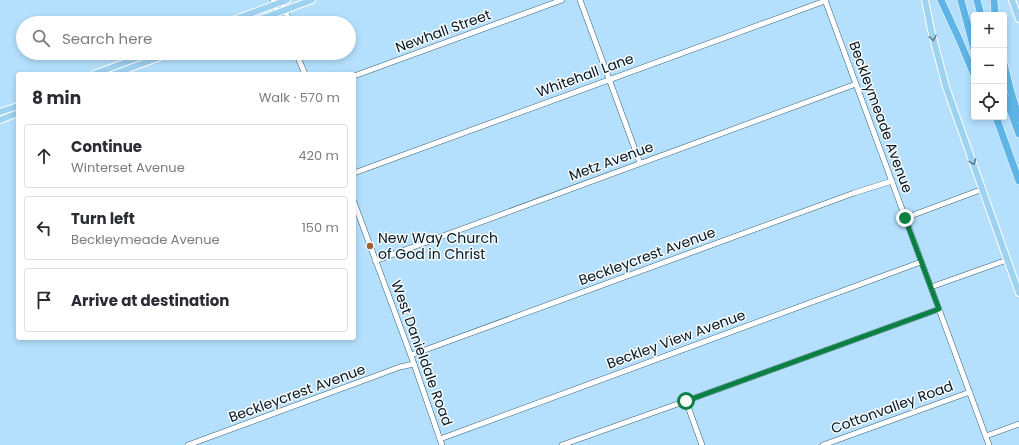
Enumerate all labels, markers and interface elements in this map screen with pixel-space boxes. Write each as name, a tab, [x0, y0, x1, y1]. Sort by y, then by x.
street label: Newhall Street	[393, 4, 493, 58]
map controls	[971, 12, 1007, 120]
button: +	[971, 12, 1007, 48]
search box	[16, 16, 356, 60]
icon: search	[30, 27, 52, 49]
text: Search here	[62, 28, 152, 49]
one-way arrow	[928, 35, 936, 41]
street label: Beckleymeade Avenue	[844, 38, 918, 196]
street label: Whitehall Lane	[534, 48, 637, 102]
button: −	[971, 48, 1007, 84]
button: locate	[971, 84, 1007, 120]
text: 8 min	[32, 86, 81, 110]
text: Walk · 570 m	[259, 88, 340, 107]
text: Continue	[71, 136, 142, 157]
street label: Metz Avenue	[566, 136, 656, 186]
icon: ahead	[33, 145, 55, 167]
text: 420 m	[298, 146, 339, 165]
text: Winterset Avenue	[71, 158, 185, 177]
one-way arrow	[968, 158, 977, 165]
text: Turn left	[71, 208, 135, 229]
route end	[896, 209, 914, 227]
icon: left	[33, 217, 55, 239]
text: 150 m	[302, 218, 339, 237]
street label: Beckleycrest Avenue	[576, 222, 718, 290]
place label: New Way Church of God in Christ	[378, 228, 498, 264]
text: Beckleymeade Avenue	[71, 230, 220, 249]
marker: New Way Church of God in Christ	[365, 241, 375, 251]
street label: West Danieldale Road	[386, 277, 458, 429]
icon: arrive	[33, 289, 55, 311]
text: Arrive at destination	[71, 290, 229, 311]
street label: Beckley View Avenue	[604, 305, 748, 373]
street label: Beckleycrest Avenue	[226, 359, 368, 427]
street label: Cottonvalley Road	[828, 376, 956, 438]
route start	[677, 392, 695, 410]

